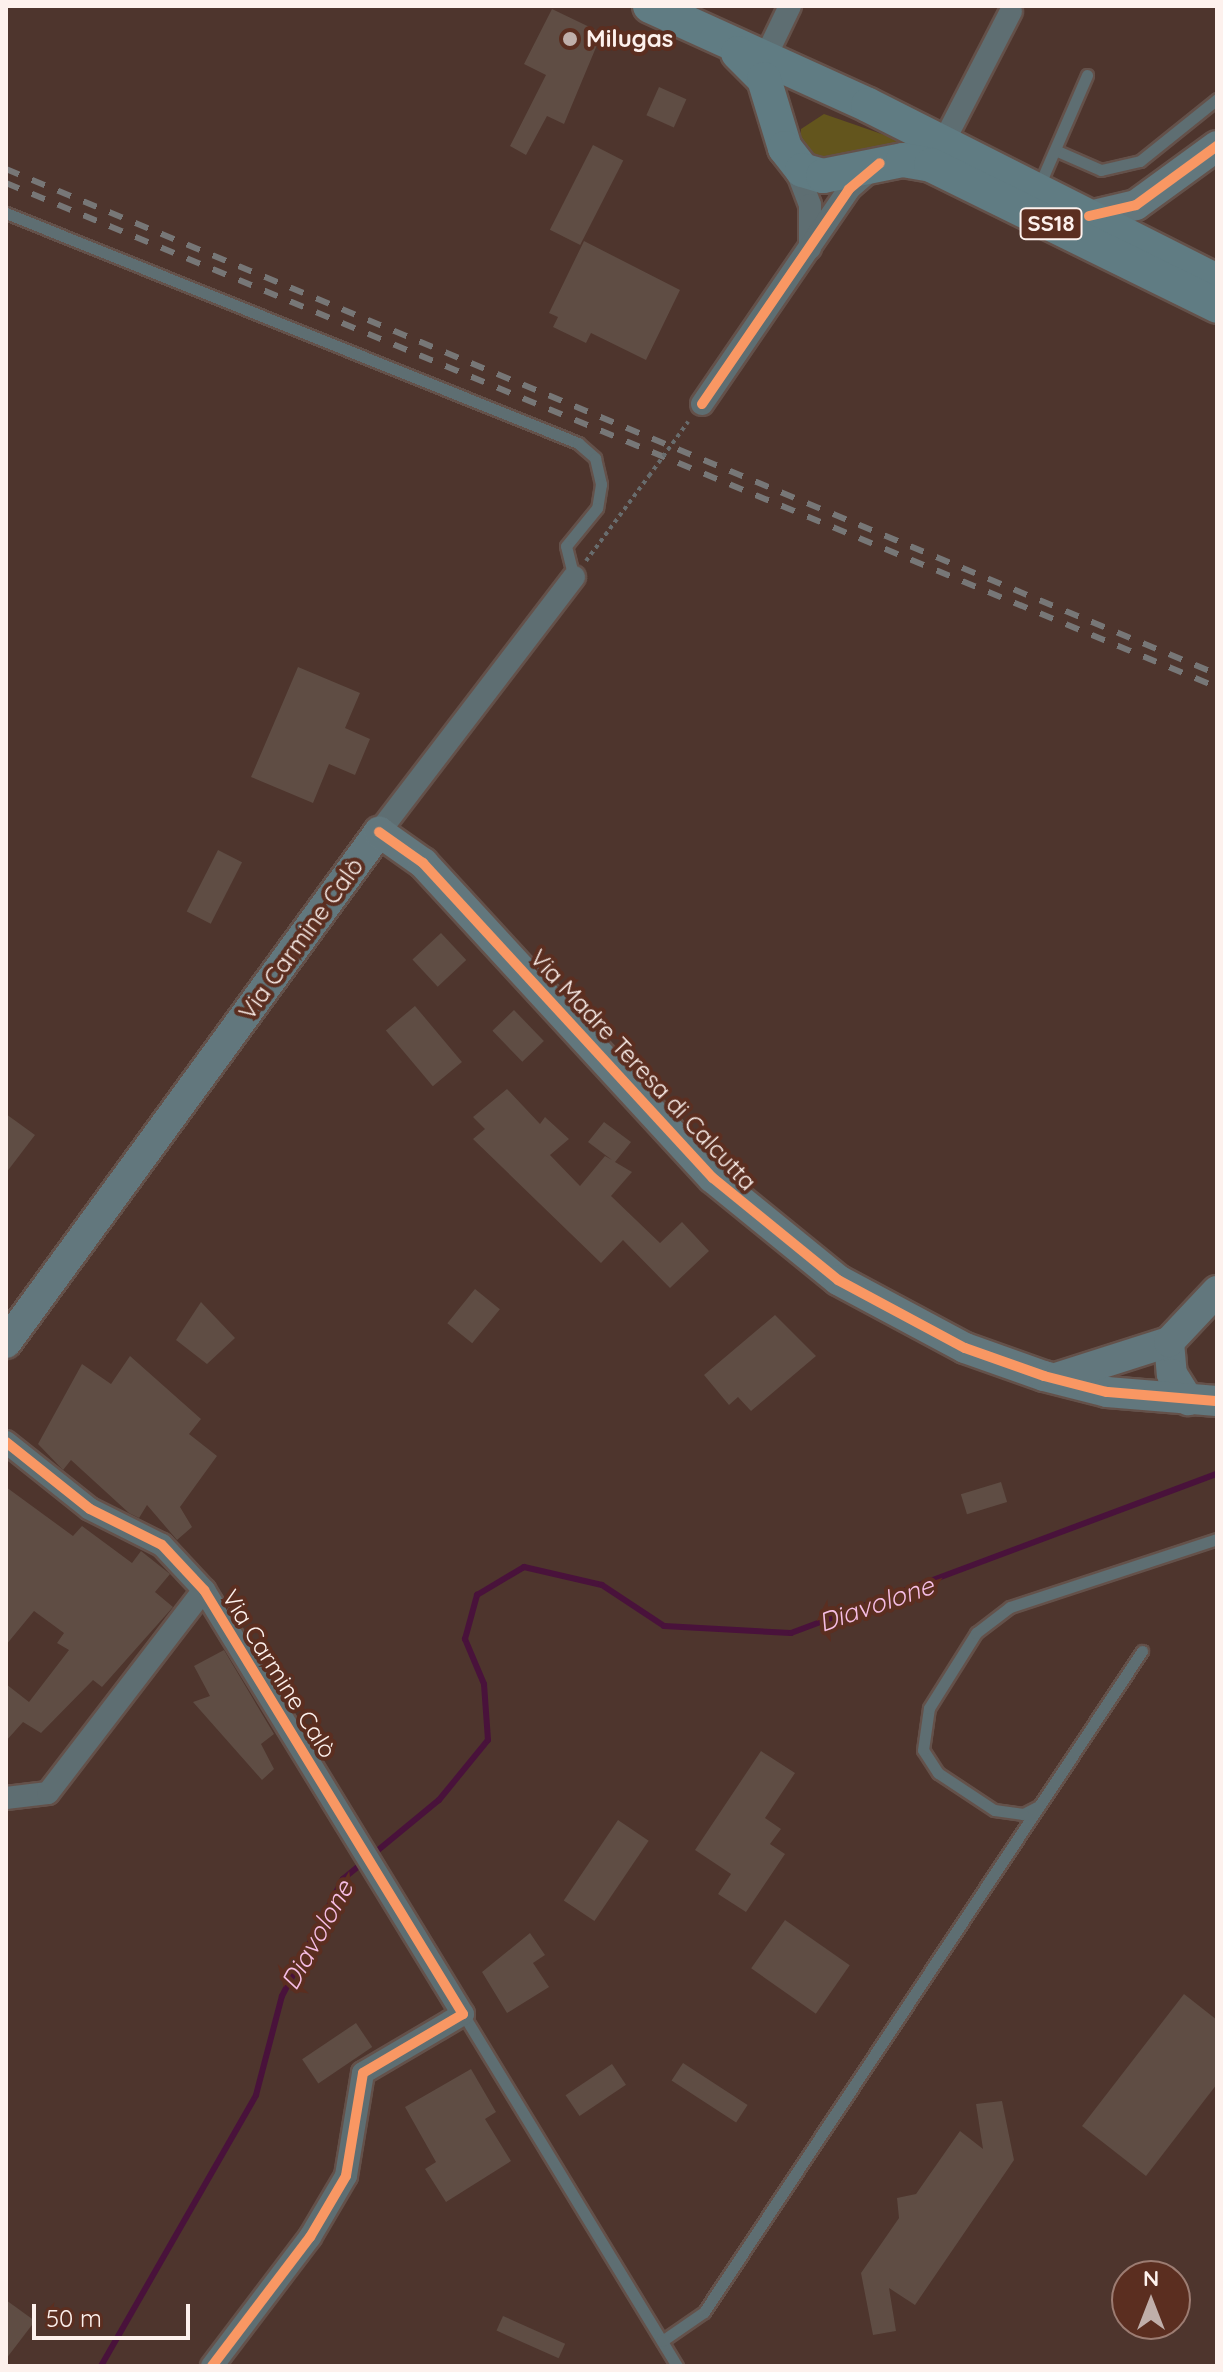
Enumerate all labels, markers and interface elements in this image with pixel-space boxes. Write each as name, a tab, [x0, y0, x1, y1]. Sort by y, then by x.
place label: Milugas	[586, 25, 673, 53]
marker: Milugas	[561, 30, 579, 48]
road number: SS18	[1019, 206, 1083, 242]
street label: Via Carmine Calò	[233, 853, 369, 1025]
street label: Via Madre Teresa di Calcutta	[524, 944, 762, 1196]
water label: Diavolone	[814, 1570, 938, 1638]
street label: Via Carmine Calò	[216, 1585, 342, 1763]
water label: Diavolone	[274, 1875, 360, 1995]
north arrow	[1111, 2260, 1191, 2340]
text: N	[1143, 2264, 1159, 2292]
scale bar	[36, 2288, 194, 2338]
text: 50 m	[46, 2303, 102, 2333]

